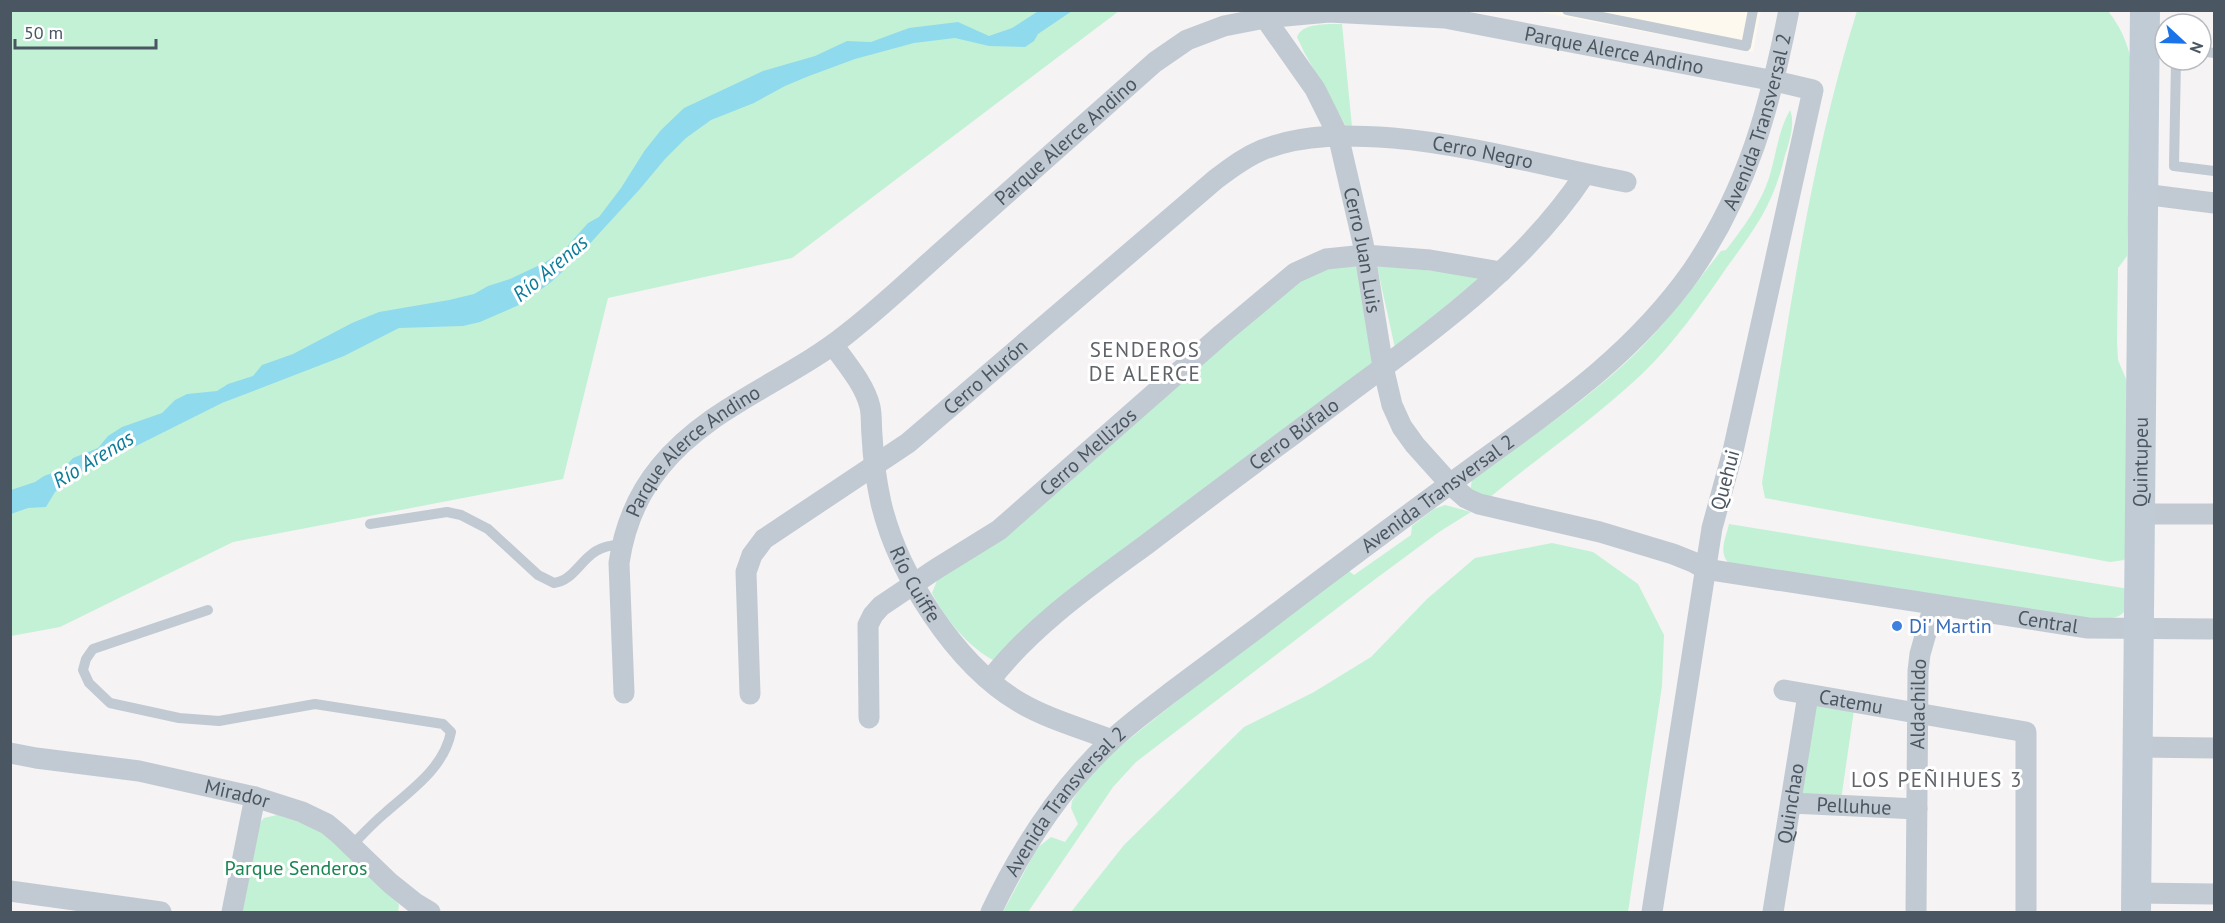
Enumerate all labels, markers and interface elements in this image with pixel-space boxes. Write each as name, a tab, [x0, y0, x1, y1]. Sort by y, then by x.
scale bar	[15, 12, 156, 50]
north arrow	[2153, 12, 2213, 72]
street label: Parque Alerce Andino	[1522, 20, 1706, 80]
text: 50 m	[24, 21, 63, 44]
street label: Avenida Transversal 2	[1717, 31, 1797, 214]
text: N	[2186, 39, 2208, 56]
street label: Parque Alerce Andino	[989, 71, 1143, 211]
street label: Cerro Negro	[1431, 130, 1536, 175]
street label: Cerro Juan Luis	[1337, 184, 1387, 315]
water label: Río Arenas	[507, 228, 594, 307]
street label: Cerro Hurón	[938, 333, 1033, 420]
district label: SENDEROS DE ALERCE	[1089, 336, 1201, 387]
street label: Parque Alerce Andino	[620, 379, 765, 521]
street label: Cerro Búfalo	[1244, 392, 1344, 476]
street label: Cerro Mellizos	[1034, 402, 1142, 502]
street label: Quintupeu	[2127, 417, 2154, 507]
water label: Río Arenas	[47, 424, 139, 494]
street label: Avenida Transversal 2	[1356, 428, 1520, 558]
street label: Quehui	[1704, 447, 1746, 513]
street label: Río Cuiffe	[884, 542, 947, 628]
street label: Central	[2016, 604, 2080, 639]
place label: Di' Martin	[1909, 613, 1992, 639]
marker: Di' Martin	[1890, 619, 1904, 633]
street label: Aldachildo	[1904, 657, 1932, 750]
street label: Catemu	[1817, 683, 1885, 720]
street label: Avenida Transversal 2	[999, 721, 1131, 881]
street label: Quinchao	[1771, 761, 1810, 846]
district label: LOS PEÑIHUES 3	[1851, 766, 2023, 793]
street label: Mirador	[202, 773, 273, 814]
street label: Pelluhue	[1816, 791, 1892, 821]
park label: Parque Senderos	[225, 855, 367, 881]

